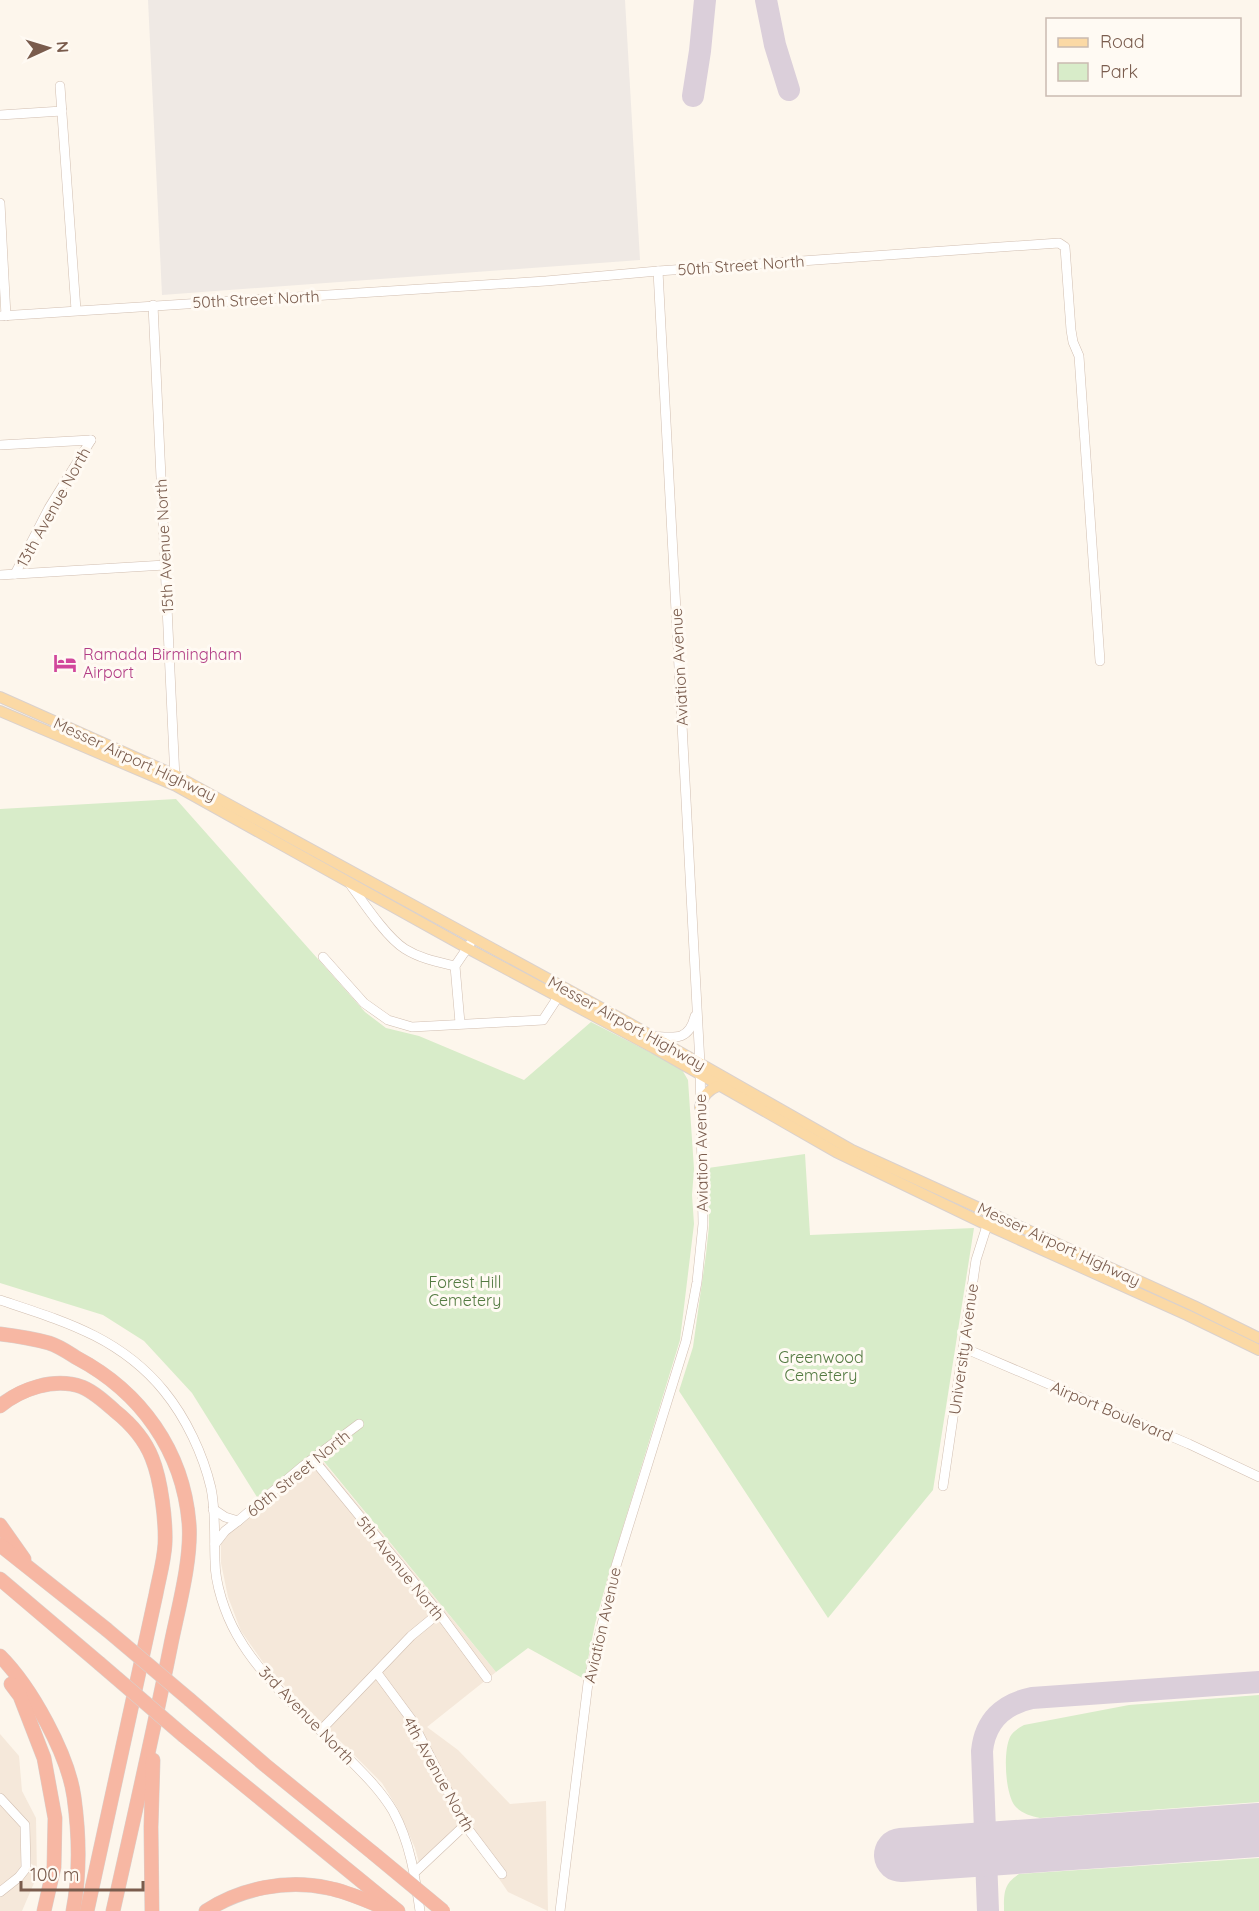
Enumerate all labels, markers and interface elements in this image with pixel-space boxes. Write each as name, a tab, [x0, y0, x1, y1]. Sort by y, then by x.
north arrow	[18, 18, 78, 78]
legend	[1046, 18, 1241, 96]
text: Road	[1100, 30, 1145, 53]
text: N	[53, 40, 73, 54]
text: Park	[1100, 60, 1138, 83]
street label: 50th Street North	[677, 251, 805, 279]
street label: 50th Street North	[192, 286, 320, 312]
street label: 13th Avenue North	[12, 443, 94, 571]
street label: 15th Avenue North	[150, 478, 178, 614]
street label: Aviation Avenue	[666, 607, 692, 727]
place label: Ramada Birmingham Airport	[83, 644, 242, 682]
hotel icon: Ramada Birmingham Airport	[52, 650, 78, 676]
street label: Messer Airport Highway	[51, 713, 219, 805]
street label: Messer Airport Highway	[545, 971, 709, 1075]
street label: Aviation Avenue	[690, 1094, 712, 1212]
street label: Messer Airport Highway	[975, 1198, 1143, 1290]
park label: Forest Hill Cemetery	[429, 1272, 501, 1310]
street label: University Avenue	[944, 1282, 982, 1416]
park label: Greenwood Cemetery	[778, 1347, 864, 1385]
street label: Airport Boulevard	[1048, 1376, 1176, 1446]
street label: 60th Street North	[242, 1425, 354, 1521]
street label: 5th Avenue North	[353, 1512, 449, 1624]
street label: Aviation Avenue	[579, 1565, 625, 1685]
street label: 3rd Avenue North	[255, 1662, 359, 1768]
street label: 4th Avenue North	[399, 1713, 479, 1835]
scale bar	[21, 1854, 142, 1892]
text: 100 m	[30, 1863, 79, 1886]

